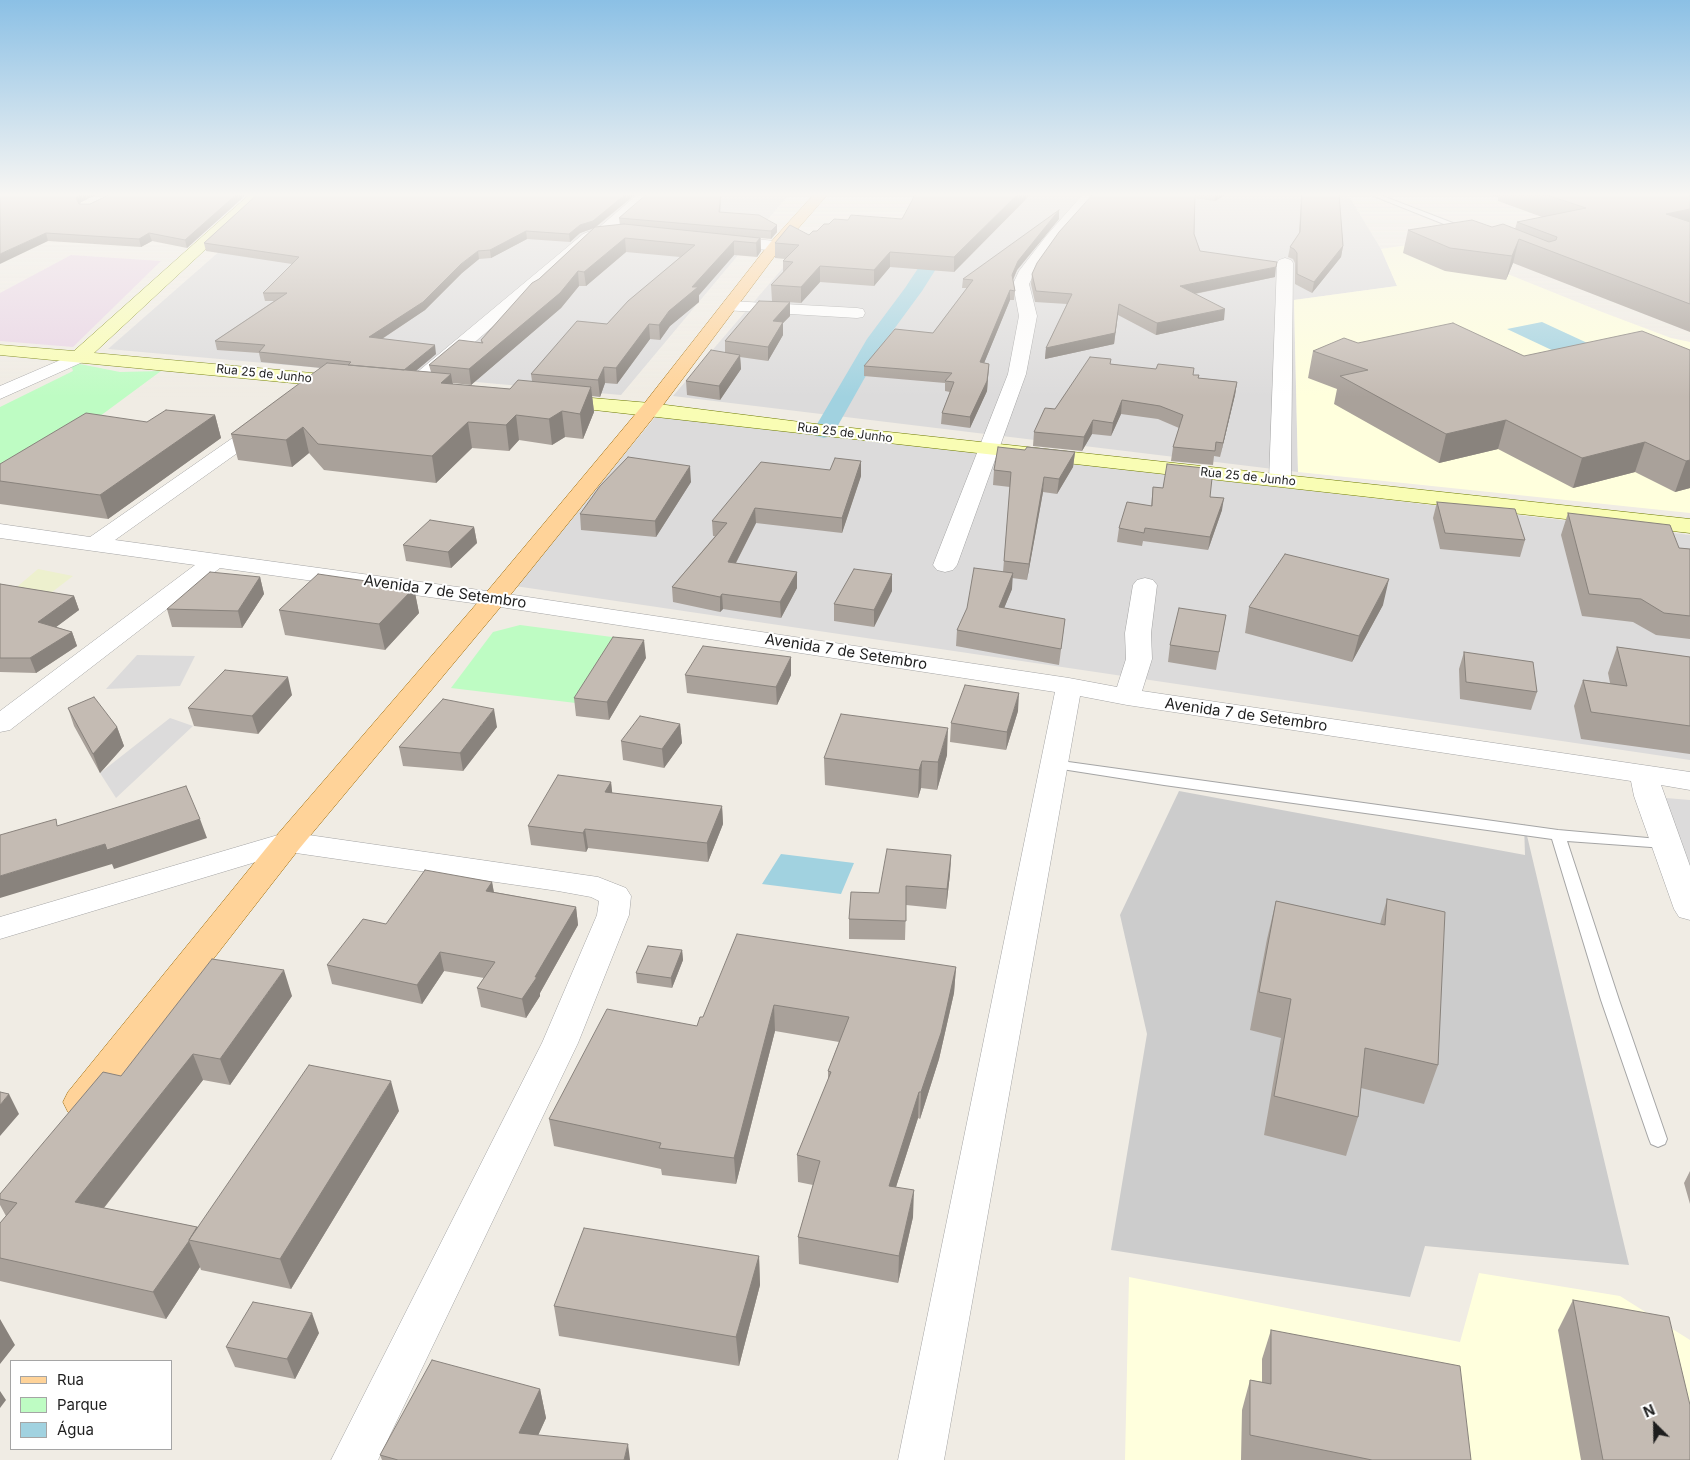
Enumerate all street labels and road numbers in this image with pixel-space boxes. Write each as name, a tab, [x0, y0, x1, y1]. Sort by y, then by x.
street label: Rua 25 de Junho	[216, 362, 312, 386]
street label: Rua 25 de Junho	[796, 420, 894, 446]
street label: Rua 25 de Junho	[1200, 465, 1296, 489]
street label: Avenida 7 de Setembro	[363, 572, 527, 612]
street label: Avenida 7 de Setembro	[764, 630, 928, 674]
street label: Avenida 7 de Setembro	[1164, 695, 1328, 735]

